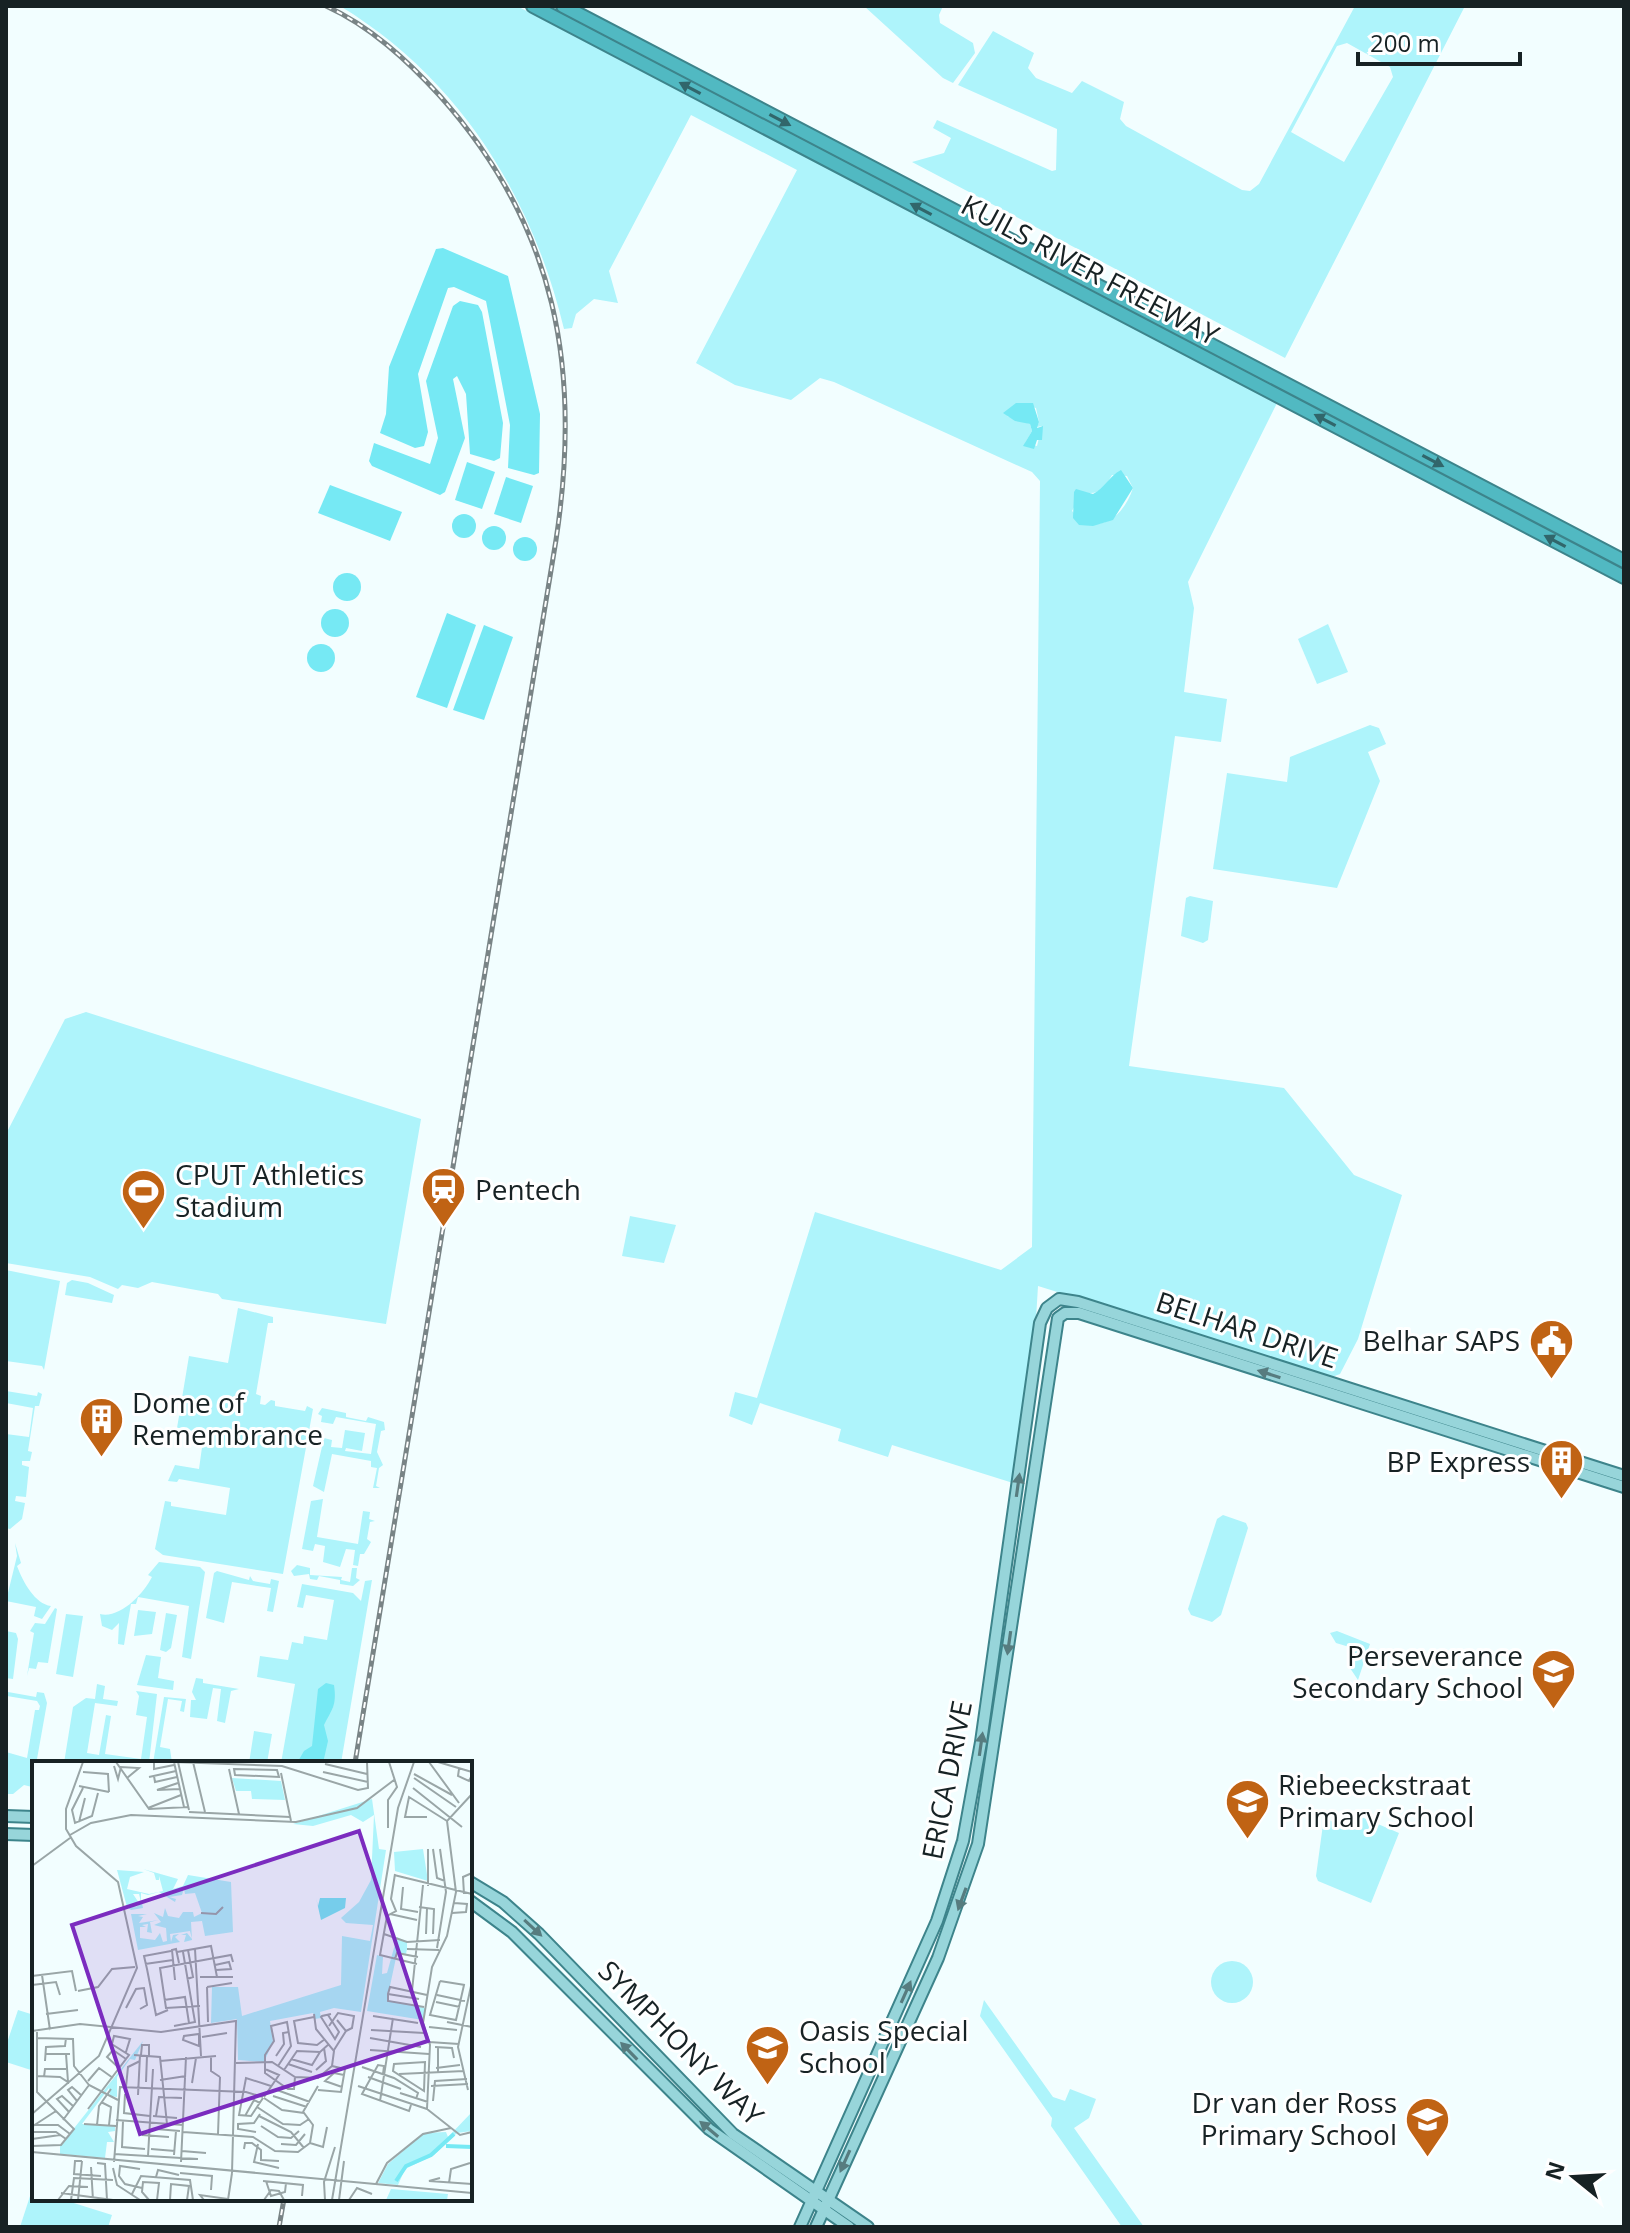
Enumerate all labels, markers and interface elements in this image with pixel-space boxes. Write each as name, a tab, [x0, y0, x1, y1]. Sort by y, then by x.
scale bar	[1358, 16, 1520, 66]
text: 200 m	[1370, 26, 1440, 59]
one-way arrow	[679, 82, 702, 95]
one-way arrow	[769, 114, 792, 127]
street label: KUILS RIVER FREEWAY	[955, 185, 1226, 353]
one-way arrow	[909, 202, 932, 215]
one-way arrow	[1313, 414, 1336, 427]
one-way arrow	[1421, 455, 1444, 468]
one-way arrow	[1544, 535, 1566, 549]
place label: CPUT Athletics Stadium	[175, 1155, 364, 1225]
station icon: Pentech	[420, 1166, 468, 1229]
sports icon: CPUT Athletics Stadium	[120, 1167, 168, 1230]
place label: Pentech	[475, 1170, 581, 1208]
street label: BELHAR DRIVE	[1152, 1282, 1343, 1376]
public building icon: Belhar SAPS	[1527, 1317, 1575, 1380]
place label: Belhar SAPS	[1362, 1321, 1520, 1359]
one-way arrow	[1257, 1368, 1281, 1380]
place label: Dome of Remembrance	[132, 1383, 323, 1453]
building icon: Dome of Remembrance	[77, 1395, 125, 1458]
building icon: BP Express	[1537, 1438, 1585, 1501]
place label: BP Express	[1387, 1442, 1530, 1480]
one-way arrow	[1012, 1472, 1025, 1497]
one-way arrow	[1002, 1631, 1015, 1656]
place label: Perseverance Secondary School	[1292, 1636, 1523, 1706]
school or university icon: Perseverance Secondary School	[1530, 1648, 1578, 1711]
street label: ERICA DRIVE	[912, 1697, 980, 1862]
one-way arrow	[975, 1731, 988, 1756]
inset map	[32, 1761, 472, 2201]
place label: Riebeeckstraat Primary School	[1278, 1765, 1474, 1835]
school or university icon: Riebeeckstraat Primary School	[1223, 1777, 1271, 1840]
one-way arrow	[955, 1887, 967, 1911]
one-way arrow	[523, 1918, 542, 1936]
street label: SYMPHONY WAY	[591, 1952, 773, 2133]
one-way arrow	[899, 1980, 912, 2004]
place label: Oasis Special School	[799, 2011, 969, 2081]
school or university icon: Oasis Special School	[744, 2023, 792, 2086]
one-way arrow	[620, 2042, 638, 2061]
place label: Dr van der Ross Primary School	[1192, 2083, 1397, 2153]
school or university icon: Dr van der Ross Primary School	[1404, 2095, 1452, 2158]
one-way arrow	[700, 2121, 720, 2138]
north arrow	[1534, 2137, 1614, 2217]
one-way arrow	[838, 2150, 852, 2173]
text: N	[1537, 2157, 1571, 2184]

